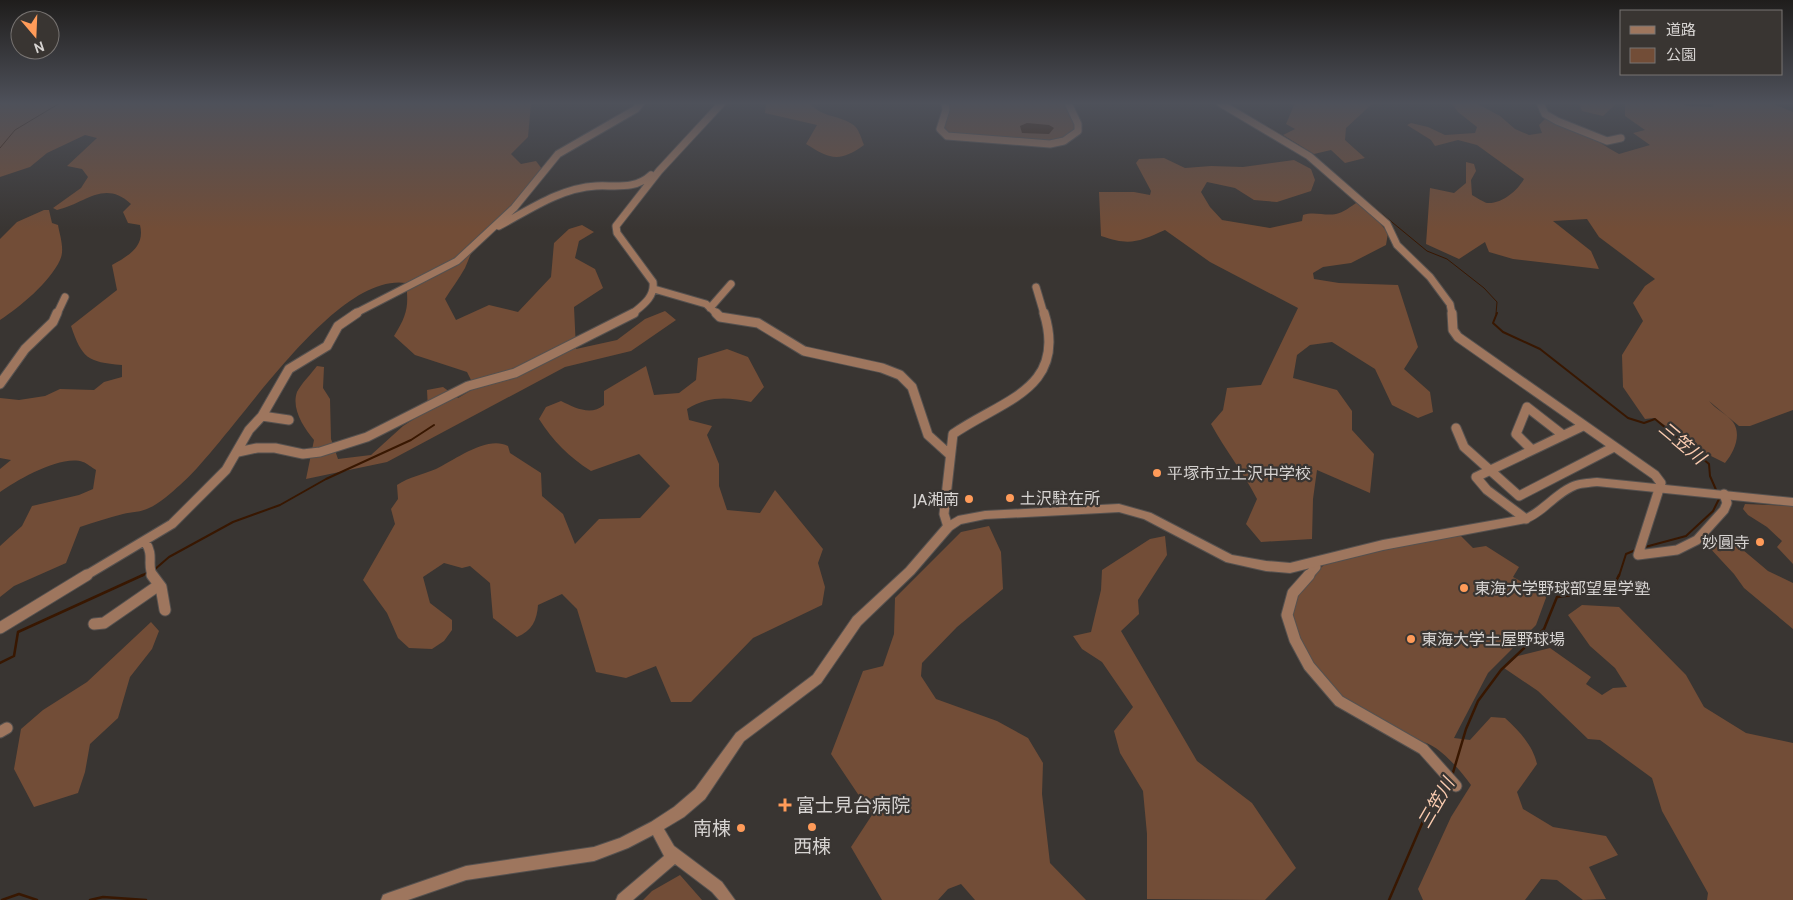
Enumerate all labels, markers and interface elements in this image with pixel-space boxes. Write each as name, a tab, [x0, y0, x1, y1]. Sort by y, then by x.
north arrow	[10, 10, 60, 60]
legend	[1620, 10, 1783, 75]
text: 道路	[1666, 21, 1696, 39]
text: N	[32, 37, 47, 57]
text: 公園	[1666, 46, 1696, 64]
water label: 三笠川	[1654, 417, 1711, 470]
place label: 平塚市立土沢中学校	[1167, 464, 1311, 483]
marker: 平塚市立土沢中学校	[1151, 467, 1163, 479]
place label: 土沢駐在所	[1020, 489, 1100, 508]
place label: JA湘南	[912, 490, 959, 509]
marker: 土沢駐在所	[1004, 492, 1016, 504]
marker: JA湘南	[963, 493, 975, 505]
place label: 妙圓寺	[1702, 533, 1750, 552]
marker: 妙圓寺	[1754, 536, 1766, 548]
place label: 東海大学野球部望星学塾	[1474, 579, 1650, 598]
marker: 東海大学野球部望星学塾	[1458, 582, 1470, 594]
place label: 東海大学土屋野球場	[1421, 630, 1565, 649]
marker: 東海大学土屋野球場	[1405, 633, 1417, 645]
water label: 三笠川	[1413, 772, 1460, 832]
place label: 富士見台病院	[796, 794, 910, 817]
marker: 富士見台病院	[778, 798, 792, 812]
place label: 南棟	[693, 817, 731, 840]
marker: 西棟	[806, 821, 818, 833]
marker: 南棟	[735, 822, 747, 834]
place label: 西棟	[793, 835, 831, 858]

